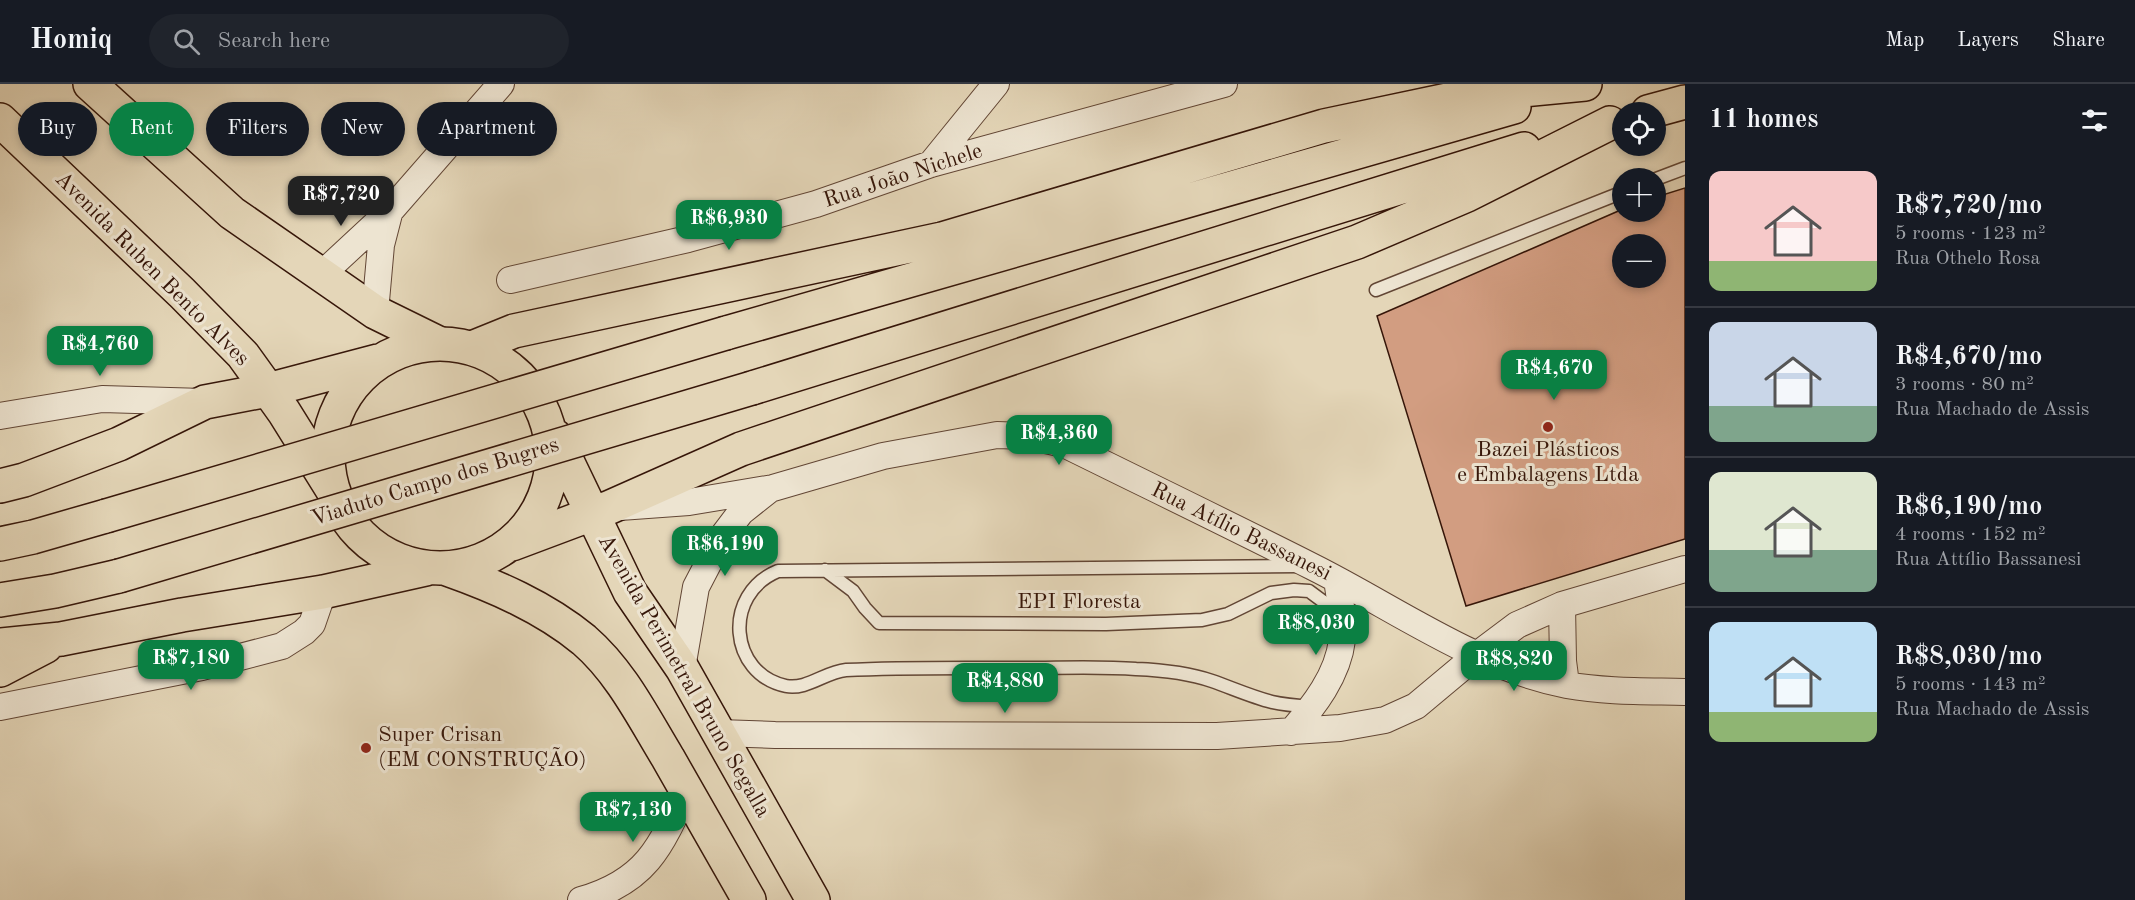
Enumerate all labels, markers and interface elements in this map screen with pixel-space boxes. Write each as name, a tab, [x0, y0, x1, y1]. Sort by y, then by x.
search box	[149, 14, 569, 68]
icon: search	[170, 25, 203, 58]
text: Homiq	[30, 27, 113, 55]
text: Search here	[218, 30, 330, 52]
text: Map	[1885, 30, 1924, 51]
text: Layers	[1957, 30, 2019, 51]
text: Share	[2052, 30, 2105, 51]
chip: Buy	[18, 102, 97, 156]
chip: Rent	[109, 102, 194, 156]
chip: Filters	[206, 102, 309, 156]
chip: New	[321, 102, 405, 156]
chip: Apartment	[417, 102, 557, 156]
map controls	[1612, 102, 1666, 288]
button: locate	[1612, 102, 1666, 156]
icon: filters	[2078, 104, 2111, 137]
text: 11 homes	[1709, 107, 1818, 133]
street label: Rua João Nichele	[821, 140, 985, 212]
street label: Avenida Ruben Bento Alves	[51, 168, 253, 370]
button: +	[1612, 168, 1666, 222]
pin: R$7,720	[286, 176, 396, 227]
text: R$7,720	[302, 185, 380, 205]
text: R$7,720/mo	[1895, 193, 2042, 219]
icon: home	[1757, 195, 1829, 267]
pin: R$6,930	[674, 200, 784, 251]
text: R$6,930	[690, 209, 768, 229]
text: 5 rooms · 123 m²	[1895, 224, 2045, 244]
button: −	[1612, 234, 1666, 288]
text: Rua Othelo Rosa	[1895, 249, 2040, 269]
pin: R$4,760	[45, 326, 155, 377]
text: R$4,760	[61, 335, 139, 355]
text: R$4,670/mo	[1895, 344, 2042, 370]
icon: home	[1757, 346, 1829, 418]
pin: R$4,670	[1499, 350, 1609, 401]
text: R$4,670	[1515, 359, 1593, 379]
text: 3 rooms · 80 m²	[1895, 375, 2034, 395]
text: Rua Machado de Assis	[1895, 400, 2090, 420]
pin: R$4,360	[1004, 415, 1114, 466]
marker: Bazei Plásticos e Embalagens Ltda	[1541, 420, 1555, 434]
text: R$4,360	[1020, 424, 1098, 444]
street label: Viaduto Campo dos Bugres	[308, 434, 562, 530]
place label: Bazei Plásticos e Embalagens Ltda	[1457, 439, 1639, 486]
street label: Rua Atílio Bassanesi	[1147, 479, 1335, 585]
text: R$6,190/mo	[1895, 494, 2042, 520]
icon: home	[1757, 496, 1829, 568]
text: 4 rooms · 152 m²	[1895, 525, 2045, 545]
pin: R$6,190	[670, 526, 780, 577]
street label: Avenida Perimetral Bruno Segalla	[594, 531, 774, 821]
text: R$6,190	[686, 535, 764, 555]
text: Rua Attílio Bassanesi	[1895, 550, 2081, 570]
street label: EPI Floresta	[1017, 591, 1141, 613]
pin: R$8,030	[1261, 605, 1371, 656]
text: R$8,030	[1277, 614, 1355, 634]
pin: R$7,180	[136, 640, 246, 691]
pin: R$8,820	[1459, 641, 1569, 692]
text: R$8,030/mo	[1895, 644, 2042, 670]
icon: home	[1757, 646, 1829, 718]
text: R$7,180	[152, 649, 230, 669]
text: R$8,820	[1475, 650, 1553, 670]
pin: R$4,880	[950, 663, 1060, 714]
text: R$4,880	[966, 672, 1044, 692]
text: 5 rooms · 143 m²	[1895, 675, 2045, 695]
text: Rua Machado de Assis	[1895, 700, 2090, 720]
place label: Super Crisan (EM CONSTRUÇÃO)	[378, 724, 587, 771]
marker: Super Crisan (EM CONSTRUÇÃO)	[359, 741, 373, 755]
pin: R$7,130	[578, 792, 688, 843]
text: R$7,130	[594, 801, 672, 821]

